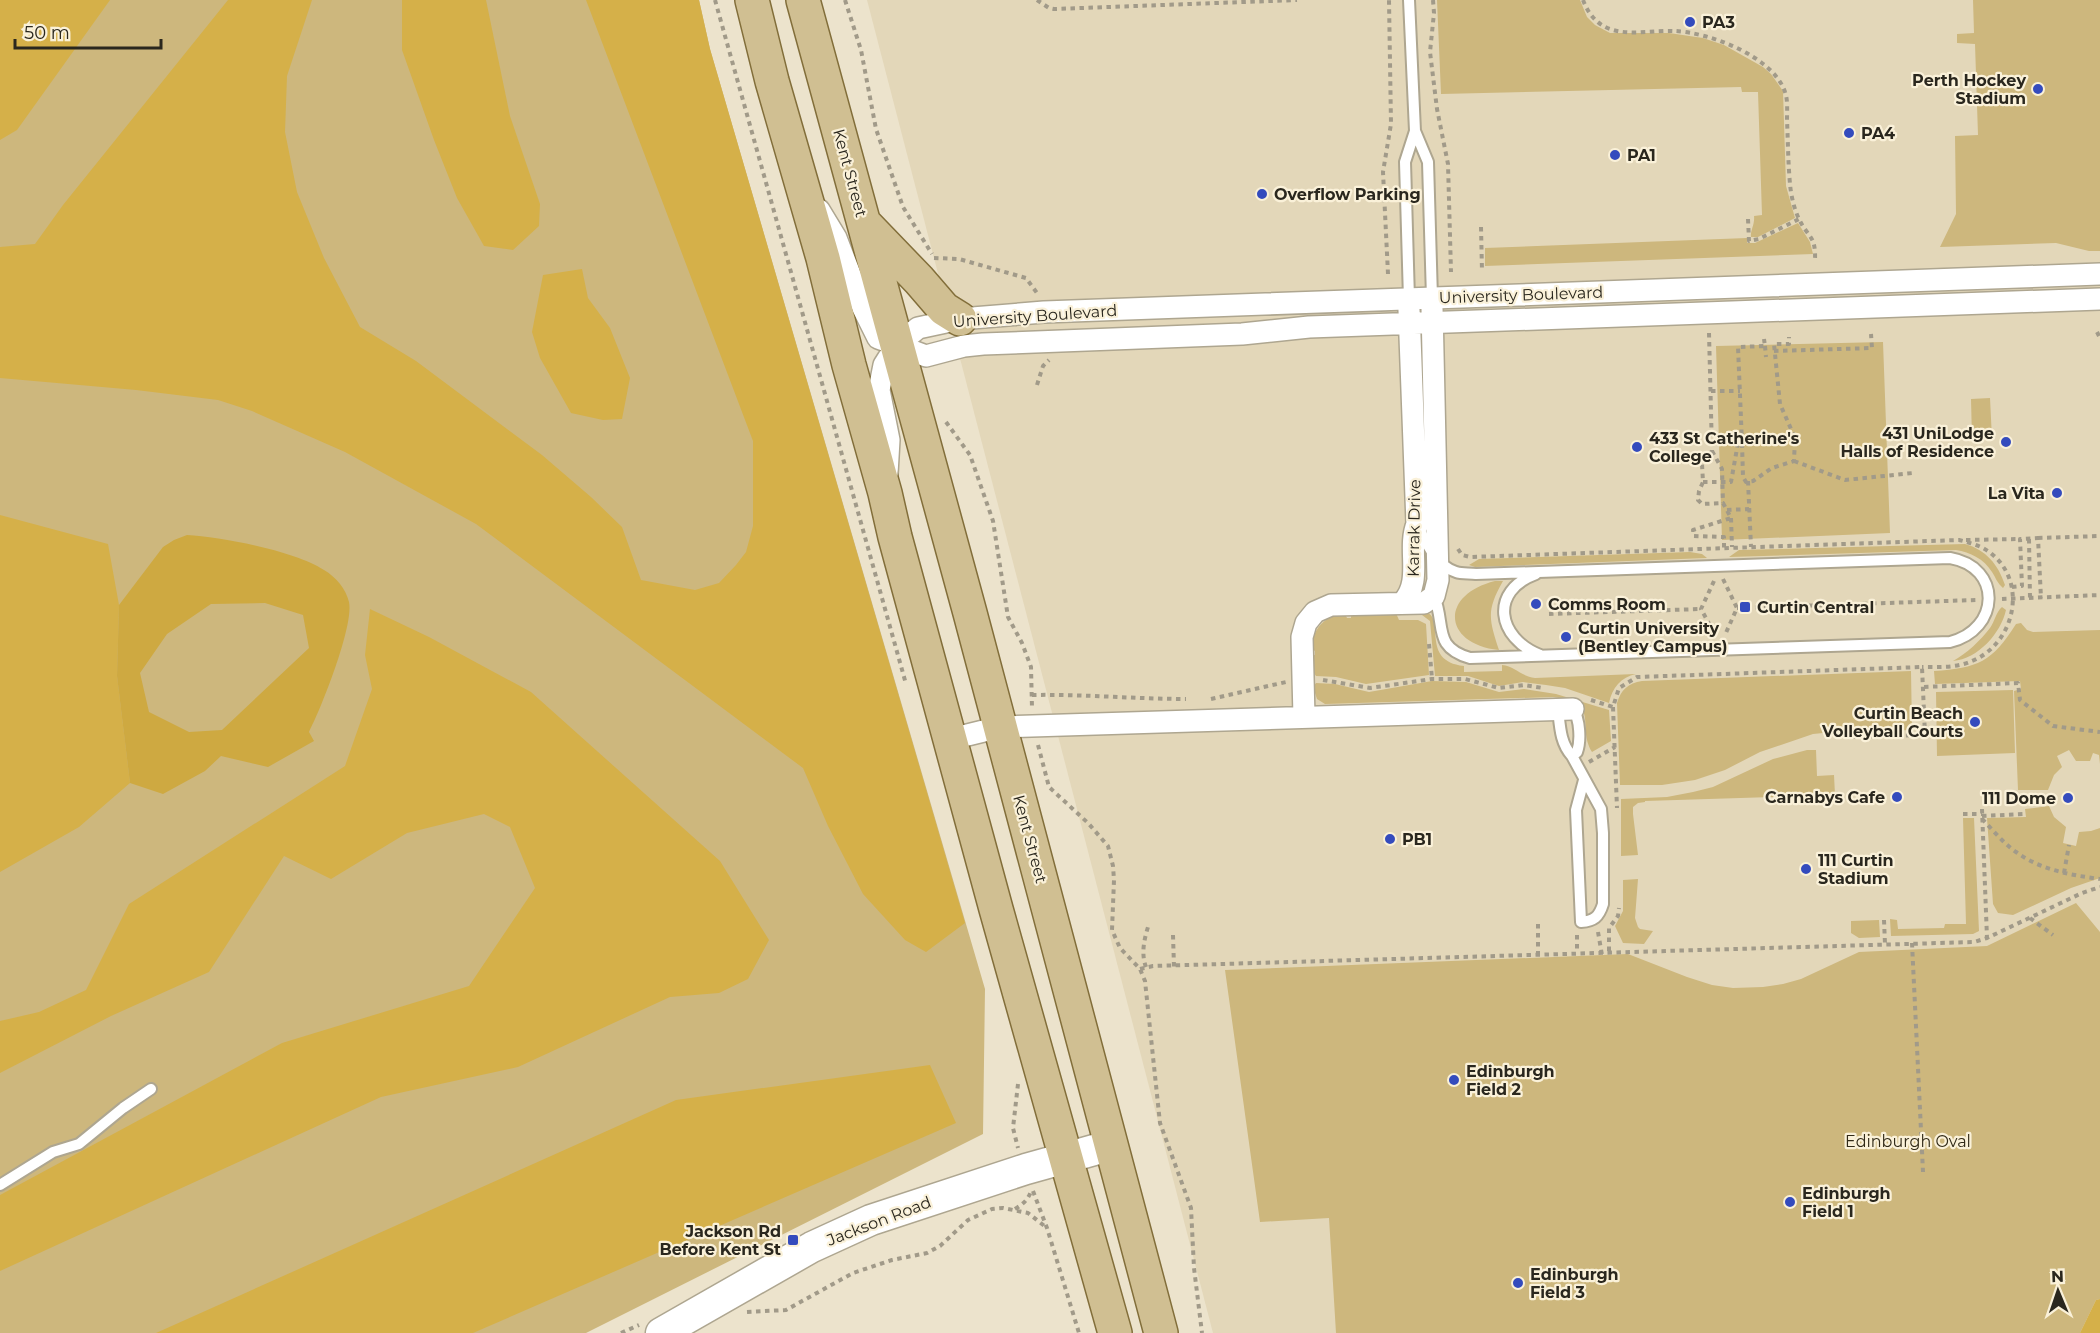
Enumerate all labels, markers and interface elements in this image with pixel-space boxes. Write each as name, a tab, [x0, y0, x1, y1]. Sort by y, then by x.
scale bar	[15, 12, 160, 50]
place label: PA3	[1702, 13, 1735, 32]
marker: PA3	[1683, 15, 1697, 29]
text: 50 m	[24, 22, 70, 44]
place label: Perth Hockey Stadium	[1912, 71, 2026, 108]
marker: Perth Hockey Stadium	[2031, 82, 2045, 96]
place label: PA4	[1861, 124, 1895, 143]
marker: PA4	[1842, 126, 1856, 140]
street label: Kent Street	[829, 127, 871, 220]
place label: PA1	[1627, 146, 1656, 165]
marker: PA1	[1608, 148, 1622, 162]
place label: Overflow Parking	[1274, 185, 1421, 204]
marker: Overflow Parking	[1255, 187, 1269, 201]
street label: University Boulevard	[1438, 283, 1604, 307]
street label: University Boulevard	[952, 301, 1118, 331]
place label: 431 UniLodge Halls of Residence	[1840, 424, 1994, 461]
place label: 433 St Catherine's College	[1649, 429, 1800, 466]
marker: 431 UniLodge Halls of Residence	[1999, 435, 2013, 449]
marker: 433 St Catherine's College	[1630, 440, 1644, 454]
street label: Karrak Drive	[1404, 479, 1424, 577]
place label: La Vita	[1988, 484, 2045, 503]
marker: La Vita	[2050, 486, 2064, 500]
place label: Comms Room	[1548, 595, 1666, 614]
marker: Comms Room	[1529, 597, 1543, 611]
place label: Curtin Central	[1757, 598, 1874, 617]
marker: Curtin Central	[1738, 600, 1752, 614]
place label: Curtin University (Bentley Campus)	[1578, 619, 1728, 656]
marker: Curtin University (Bentley Campus)	[1559, 630, 1573, 644]
place label: Curtin Beach Volleyball Courts	[1821, 704, 1964, 741]
marker: Curtin Beach Volleyball Courts	[1968, 715, 1982, 729]
place label: Carnabys Cafe	[1765, 788, 1885, 807]
place label: 111 Dome	[1982, 789, 2056, 808]
marker: Carnabys Cafe	[1890, 790, 1904, 804]
marker: 111 Dome	[2061, 791, 2075, 805]
street label: Kent Street	[1009, 793, 1051, 886]
place label: PB1	[1402, 830, 1432, 849]
marker: PB1	[1383, 832, 1397, 846]
place label: 111 Curtin Stadium	[1818, 851, 1894, 888]
marker: 111 Curtin Stadium	[1799, 862, 1813, 876]
place label: Edinburgh Field 2	[1466, 1062, 1555, 1099]
marker: Edinburgh Field 2	[1447, 1073, 1461, 1087]
park label: Edinburgh Oval	[1845, 1132, 1971, 1151]
place label: Edinburgh Field 1	[1802, 1184, 1891, 1221]
street label: Jackson Road	[823, 1192, 934, 1250]
marker: Edinburgh Field 1	[1783, 1195, 1797, 1209]
place label: Jackson Rd Before Kent St	[659, 1222, 781, 1259]
marker: Jackson Rd Before Kent St	[786, 1233, 800, 1247]
north arrow	[2028, 1261, 2088, 1321]
place label: Edinburgh Field 3	[1530, 1265, 1619, 1302]
text: N	[2051, 1267, 2064, 1286]
marker: Edinburgh Field 3	[1511, 1276, 1525, 1290]

